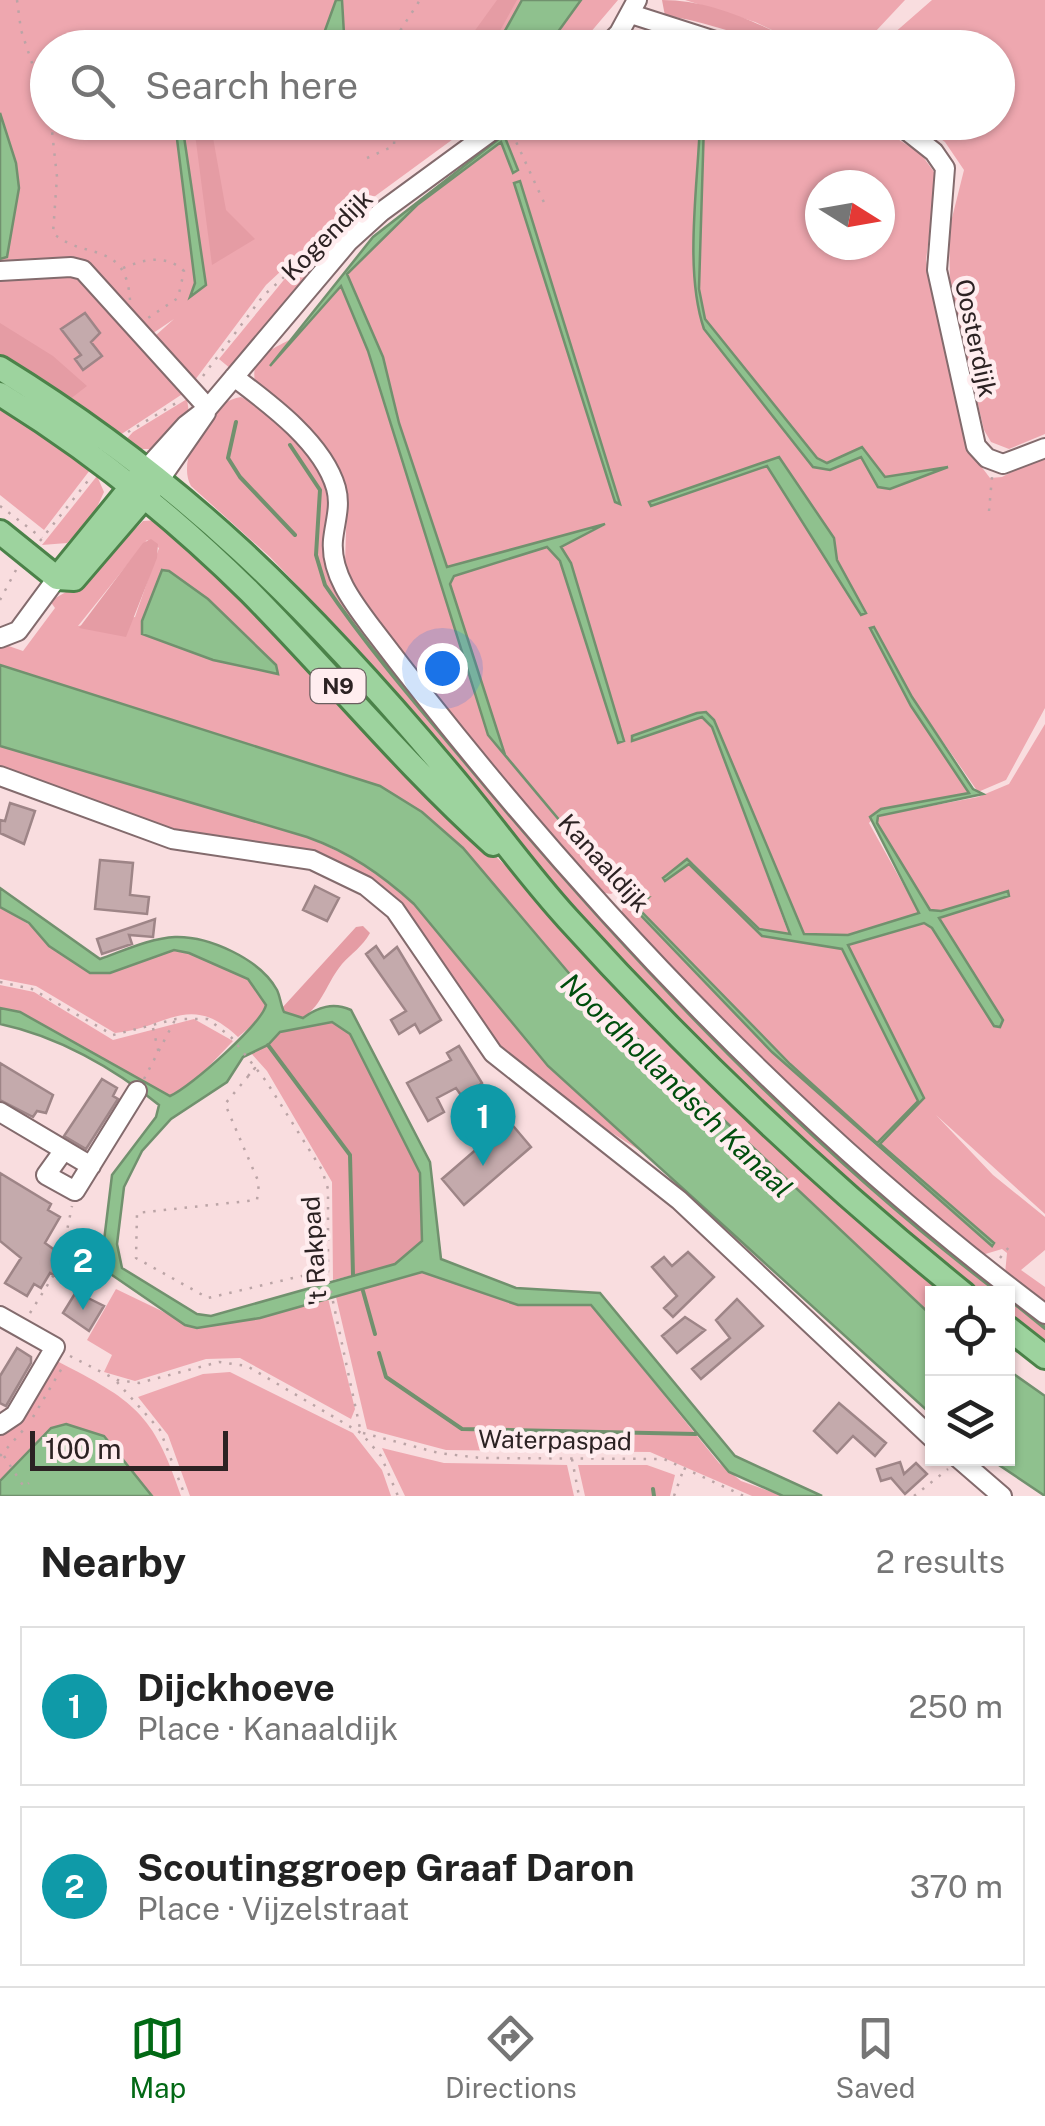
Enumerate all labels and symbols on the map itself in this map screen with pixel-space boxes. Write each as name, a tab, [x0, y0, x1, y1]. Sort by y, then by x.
north arrow	[805, 170, 895, 260]
street label: Kogendijk	[275, 183, 379, 287]
street label: Oosterdijk	[949, 276, 1003, 400]
your location	[417, 643, 468, 694]
road number: N9	[310, 669, 366, 703]
street label: Kanaaldijk	[552, 808, 656, 918]
water label: Noordhollandsch Kanaal	[555, 966, 799, 1204]
pin: 1	[450, 1084, 516, 1166]
street label: 't Rakpad	[295, 1195, 333, 1307]
pin: 2	[51, 1228, 116, 1310]
street label: Waterpaspad	[478, 1424, 632, 1456]
scale bar	[30, 1426, 228, 1470]

